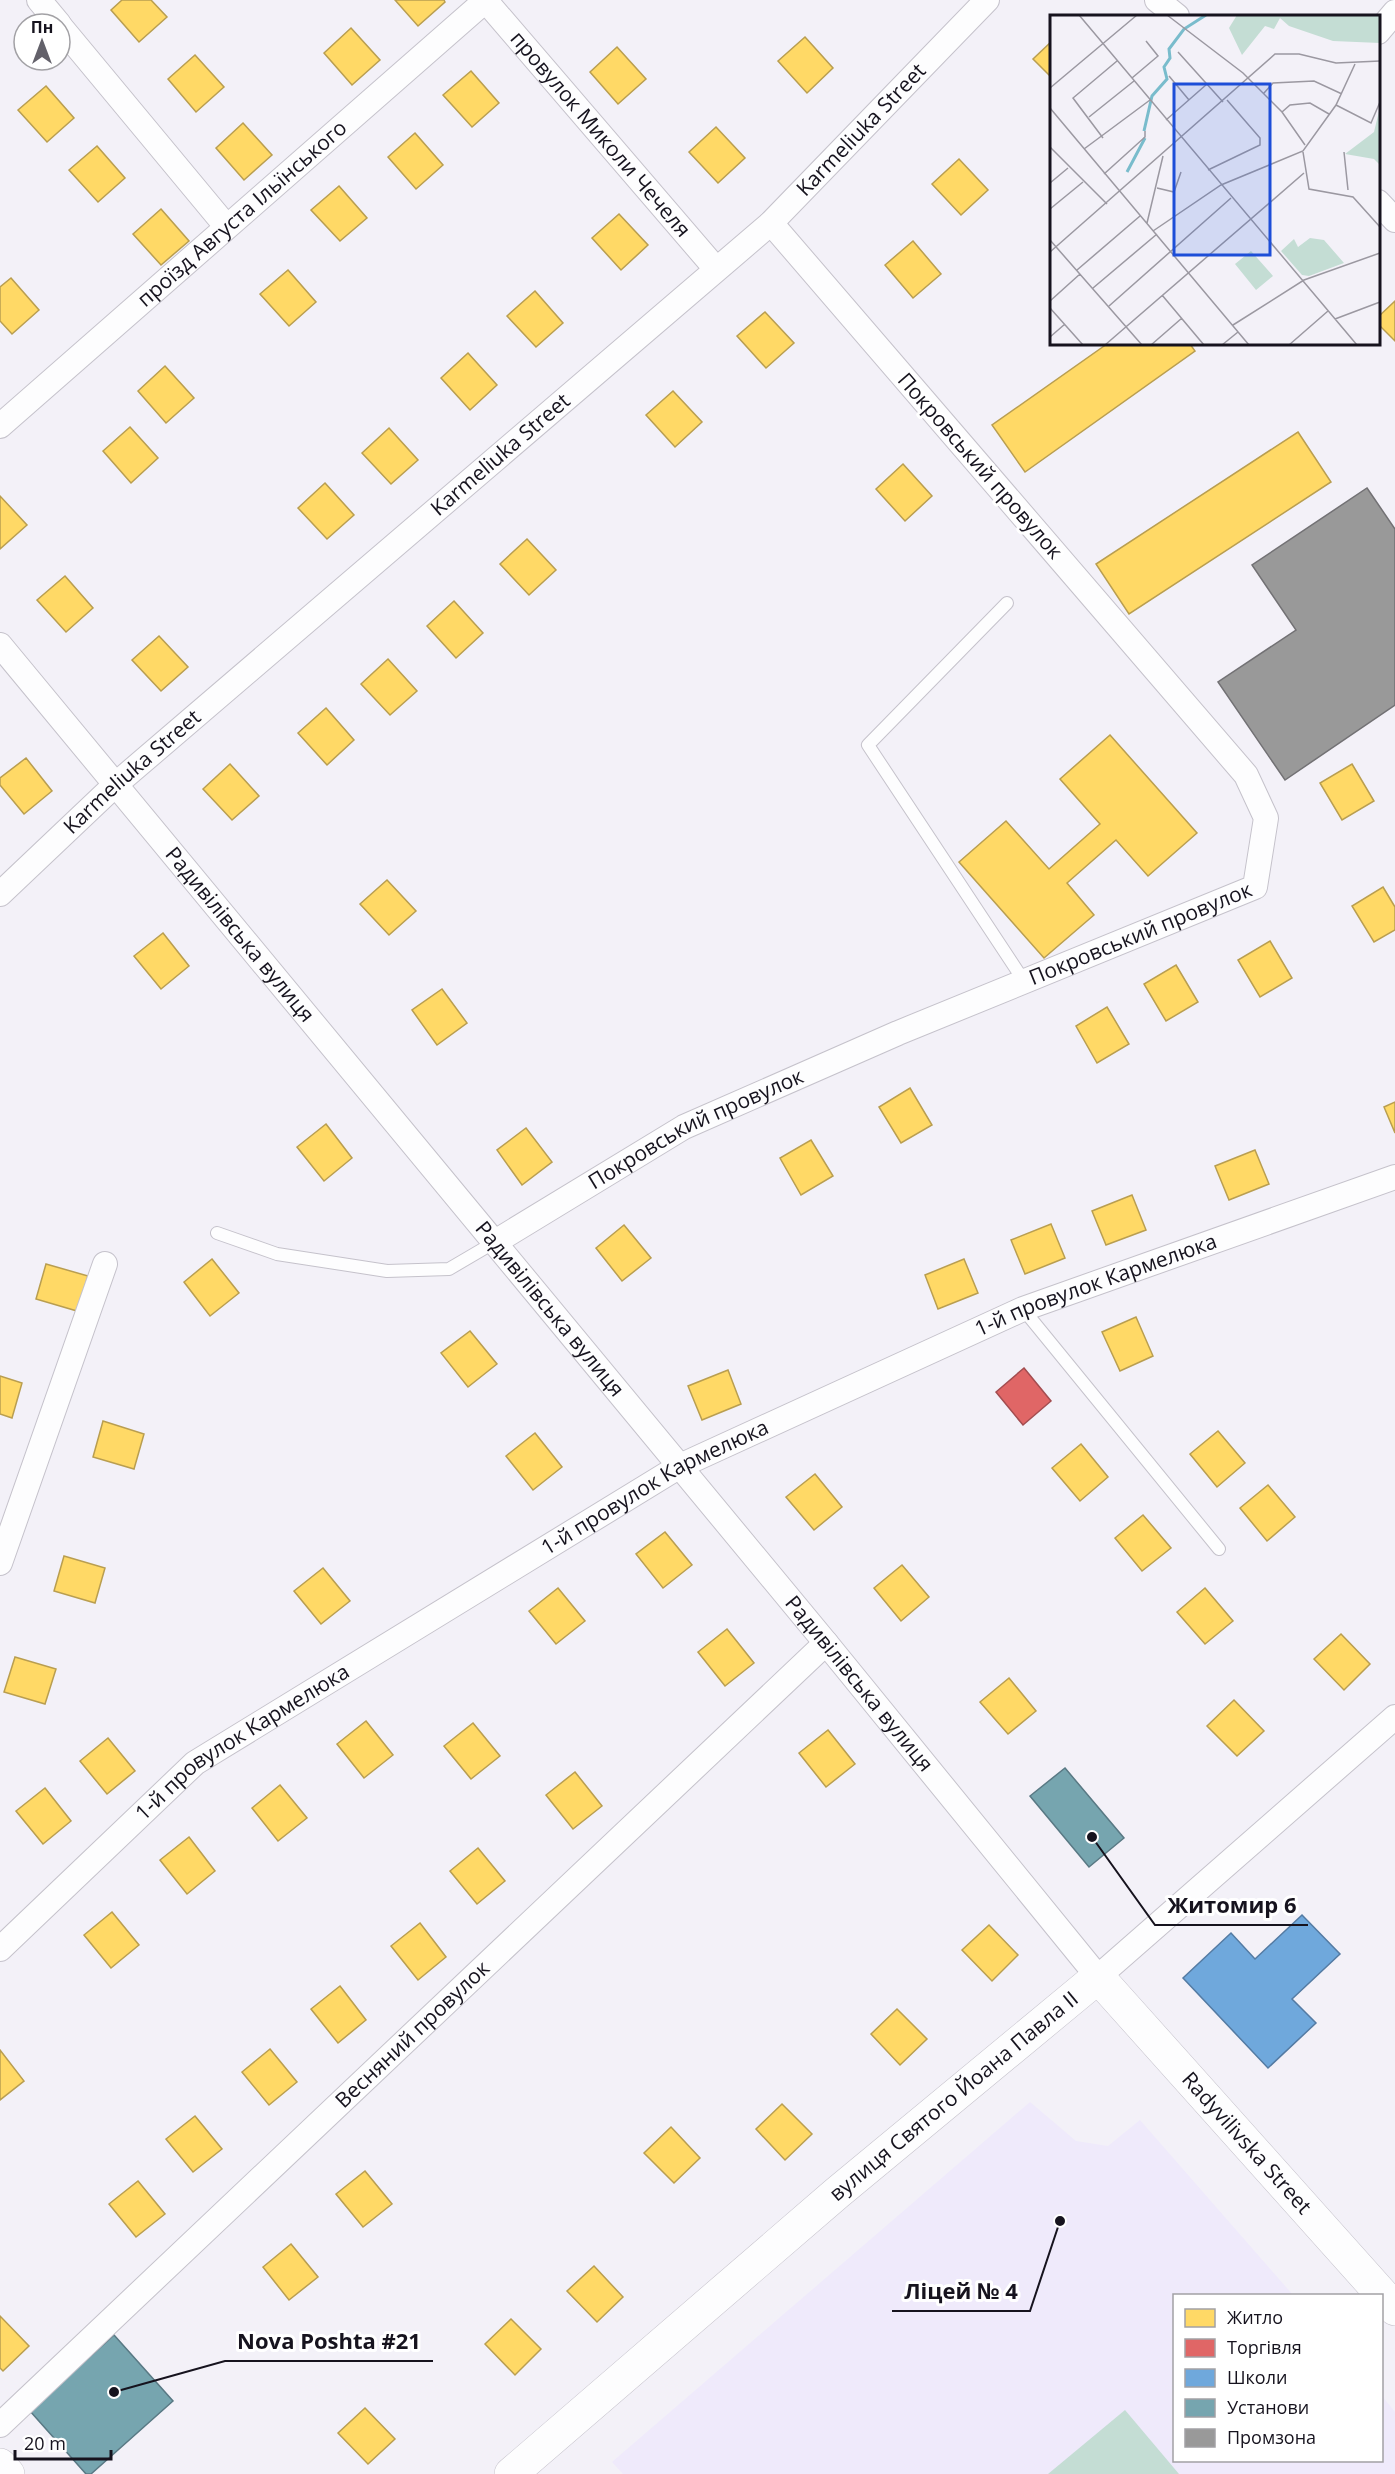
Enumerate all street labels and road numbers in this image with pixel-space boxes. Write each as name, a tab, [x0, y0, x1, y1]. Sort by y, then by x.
street label: провулок Миколи Чечеля	[505, 25, 697, 243]
street label: Karmeliuka Street	[790, 57, 931, 202]
street label: проїзд Августа Ільїнського	[131, 113, 352, 313]
street label: Покровський провулок	[892, 366, 1070, 565]
street label: Karmeliuka Street	[424, 387, 575, 522]
street label: Karmeliuka Street	[57, 703, 206, 840]
street label: Радивілівська вулиця	[160, 840, 321, 1028]
street label: Покровський провулок	[1024, 875, 1256, 991]
street label: Покровський провулок	[583, 1061, 807, 1195]
street label: Радивілівська вулиця	[470, 1215, 631, 1402]
street label: 1-й провулок Кармелюка	[970, 1226, 1220, 1342]
street label: 1-й провулок Кармелюка	[535, 1412, 773, 1561]
street label: Радивілівська вулиця	[779, 1589, 940, 1777]
street label: 1-й провулок Кармелюка	[128, 1657, 354, 1826]
street label: Весняний провулок	[329, 1954, 495, 2114]
street label: вулиця Святого Йоана Павла II	[823, 1984, 1084, 2207]
street label: Radyvilivska Street	[1176, 2065, 1318, 2220]

